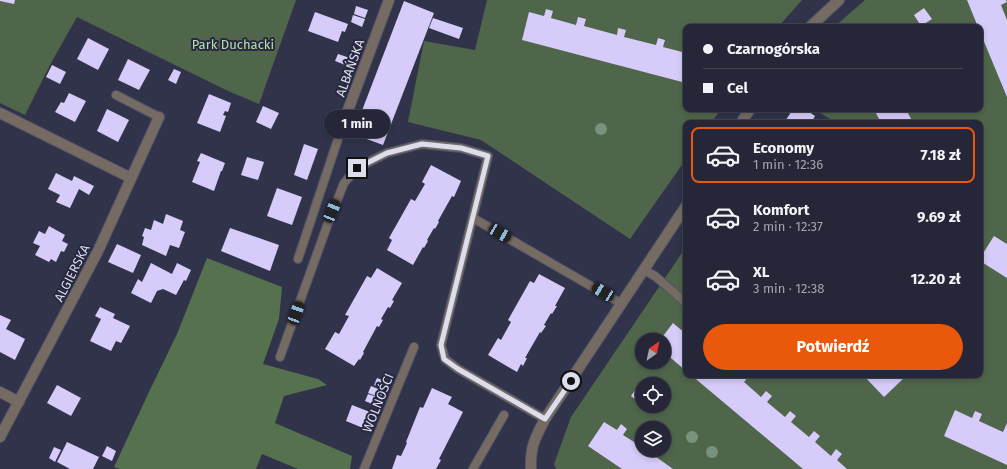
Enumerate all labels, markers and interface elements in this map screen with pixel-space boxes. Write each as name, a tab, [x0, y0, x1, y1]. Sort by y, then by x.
street label: ALBAŃSKA	[332, 36, 368, 99]
park label: Park Duchacki	[192, 37, 274, 52]
text: Czarnogórska	[727, 40, 820, 58]
text: Cel	[727, 79, 748, 97]
callout: 1 min	[324, 110, 390, 138]
text: 1 min	[341, 116, 373, 131]
icon: car	[705, 137, 741, 173]
text: Economy	[753, 139, 814, 157]
text: 7.18 zł	[921, 146, 961, 164]
text: 1 min · 12:36	[753, 157, 823, 172]
route end	[348, 159, 366, 177]
car	[322, 198, 342, 224]
icon: car	[705, 199, 741, 235]
text: Komfort	[753, 201, 809, 219]
text: 9.69 zł	[917, 208, 961, 226]
text: 2 min · 12:37	[753, 219, 823, 234]
car	[487, 222, 513, 244]
street label: ALGIERSKA	[51, 241, 93, 304]
icon: car	[705, 261, 741, 297]
text: XL	[753, 263, 769, 281]
text: 12.20 zł	[911, 270, 961, 288]
car	[590, 281, 616, 303]
text: 3 min · 12:38	[753, 281, 824, 296]
car	[286, 300, 306, 326]
button: Potwierdź	[703, 324, 963, 370]
north arrow	[635, 333, 671, 369]
map controls	[635, 333, 671, 457]
street label: WOLNOŚCI	[359, 371, 397, 435]
route start	[562, 372, 580, 390]
button: locate	[635, 377, 671, 413]
button: layers	[635, 421, 671, 457]

